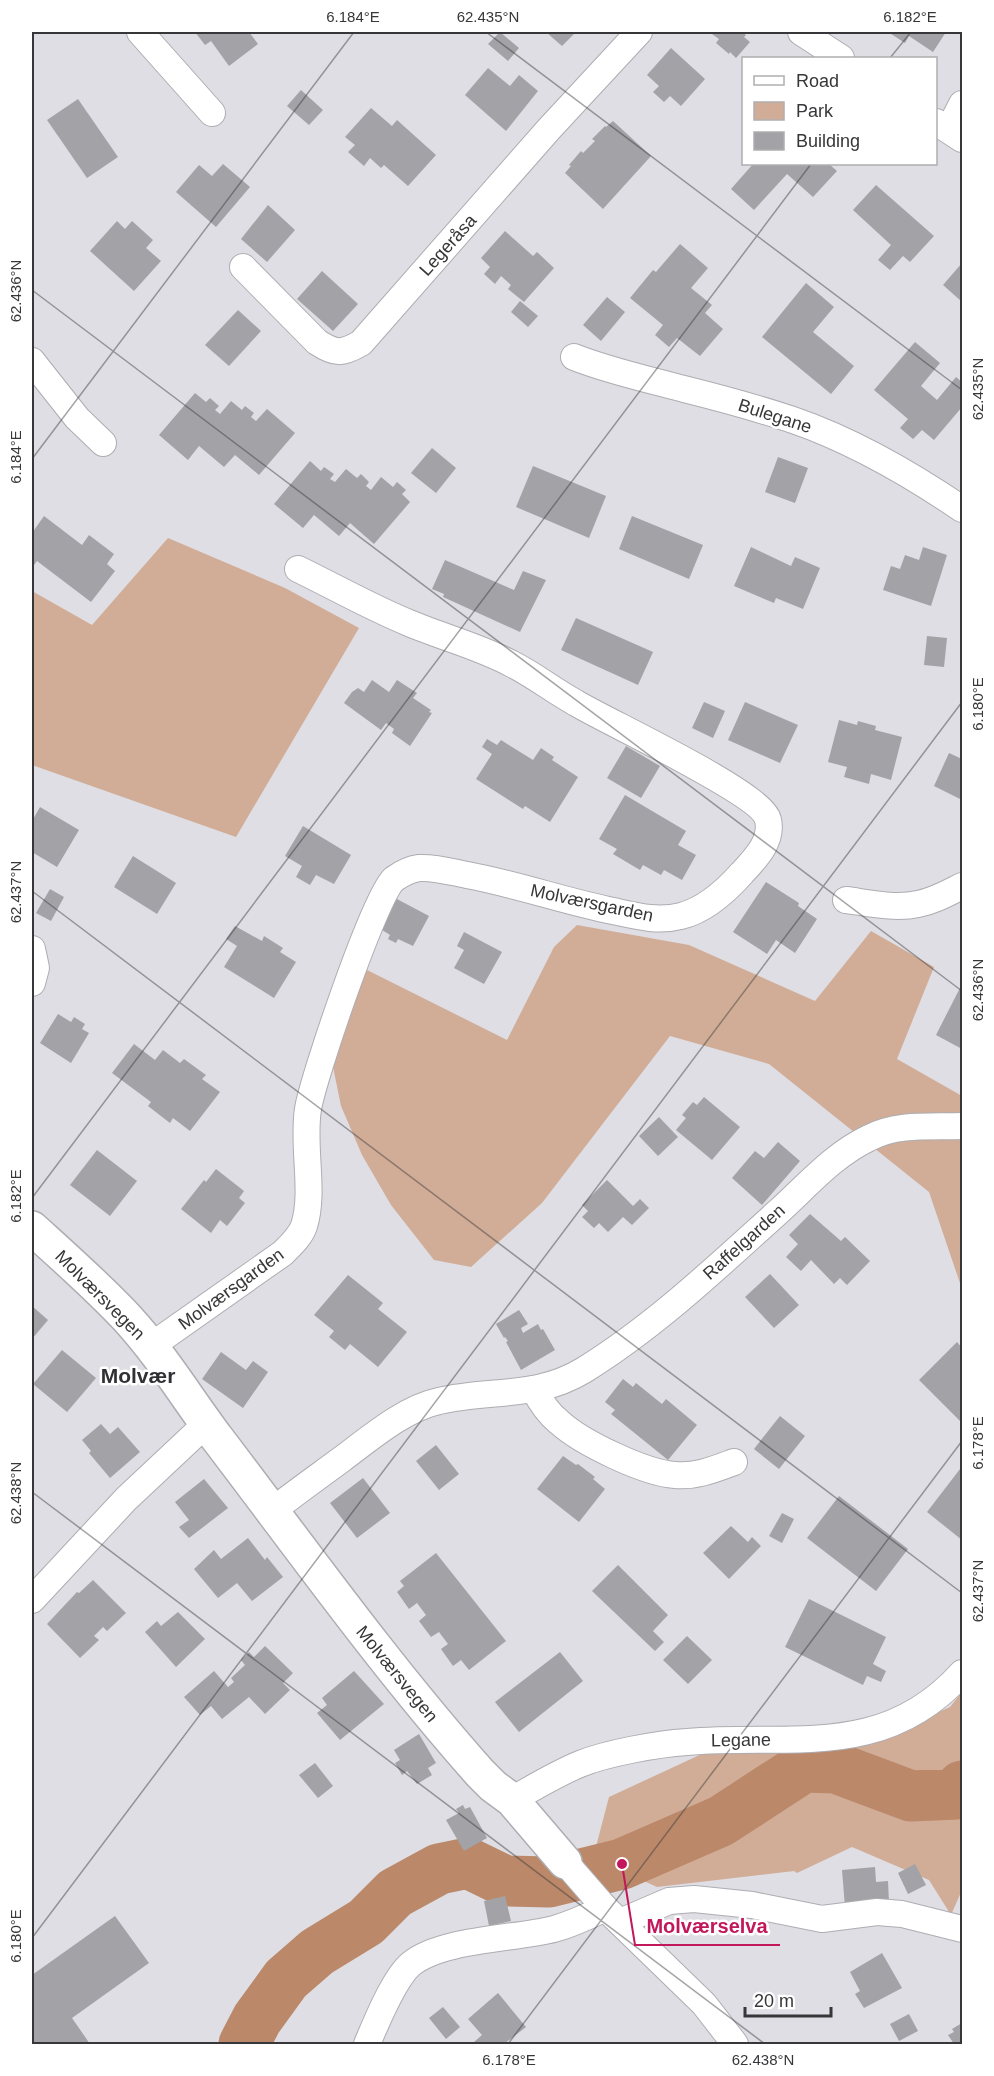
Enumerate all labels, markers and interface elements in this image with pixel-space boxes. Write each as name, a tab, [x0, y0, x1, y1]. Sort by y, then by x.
text: 6.184°E	[326, 8, 380, 25]
text: 62.435°N	[457, 8, 519, 25]
text: 6.182°E	[883, 8, 937, 25]
legend	[742, 57, 937, 165]
text: Road	[796, 71, 839, 91]
text: Park	[796, 101, 834, 121]
text: Building	[796, 131, 860, 151]
street label: Legeråsa	[415, 210, 481, 280]
text: 62.436°N	[7, 260, 24, 322]
text: 62.435°N	[969, 358, 986, 420]
street label: Bulegane	[736, 395, 814, 437]
text: 6.184°E	[7, 430, 24, 484]
text: 6.180°E	[969, 677, 986, 731]
text: 62.437°N	[7, 861, 24, 923]
street label: Molværsgarden	[529, 880, 655, 926]
text: 62.436°N	[969, 959, 986, 1021]
text: 6.182°E	[7, 1169, 24, 1223]
street label: Raffelgarden	[699, 1200, 789, 1284]
street label: Molværsgarden	[175, 1244, 287, 1334]
street label: Molværsvegen	[51, 1246, 149, 1344]
district label: Molvær	[101, 1364, 175, 1387]
text: 6.178°E	[969, 1416, 986, 1470]
text: 62.438°N	[7, 1462, 24, 1524]
text: 62.437°N	[969, 1560, 986, 1622]
street label: Molværsvegen	[352, 1622, 442, 1726]
street label: Legane	[711, 1729, 771, 1751]
callout: Molværselva	[635, 1907, 780, 1945]
text: 6.180°E	[7, 1909, 24, 1963]
text: Molværselva	[646, 1915, 768, 1937]
scale bar	[745, 1980, 830, 2018]
text: 20 m	[754, 1991, 794, 2011]
text: 6.178°E	[482, 2051, 536, 2068]
text: 62.438°N	[732, 2051, 794, 2068]

